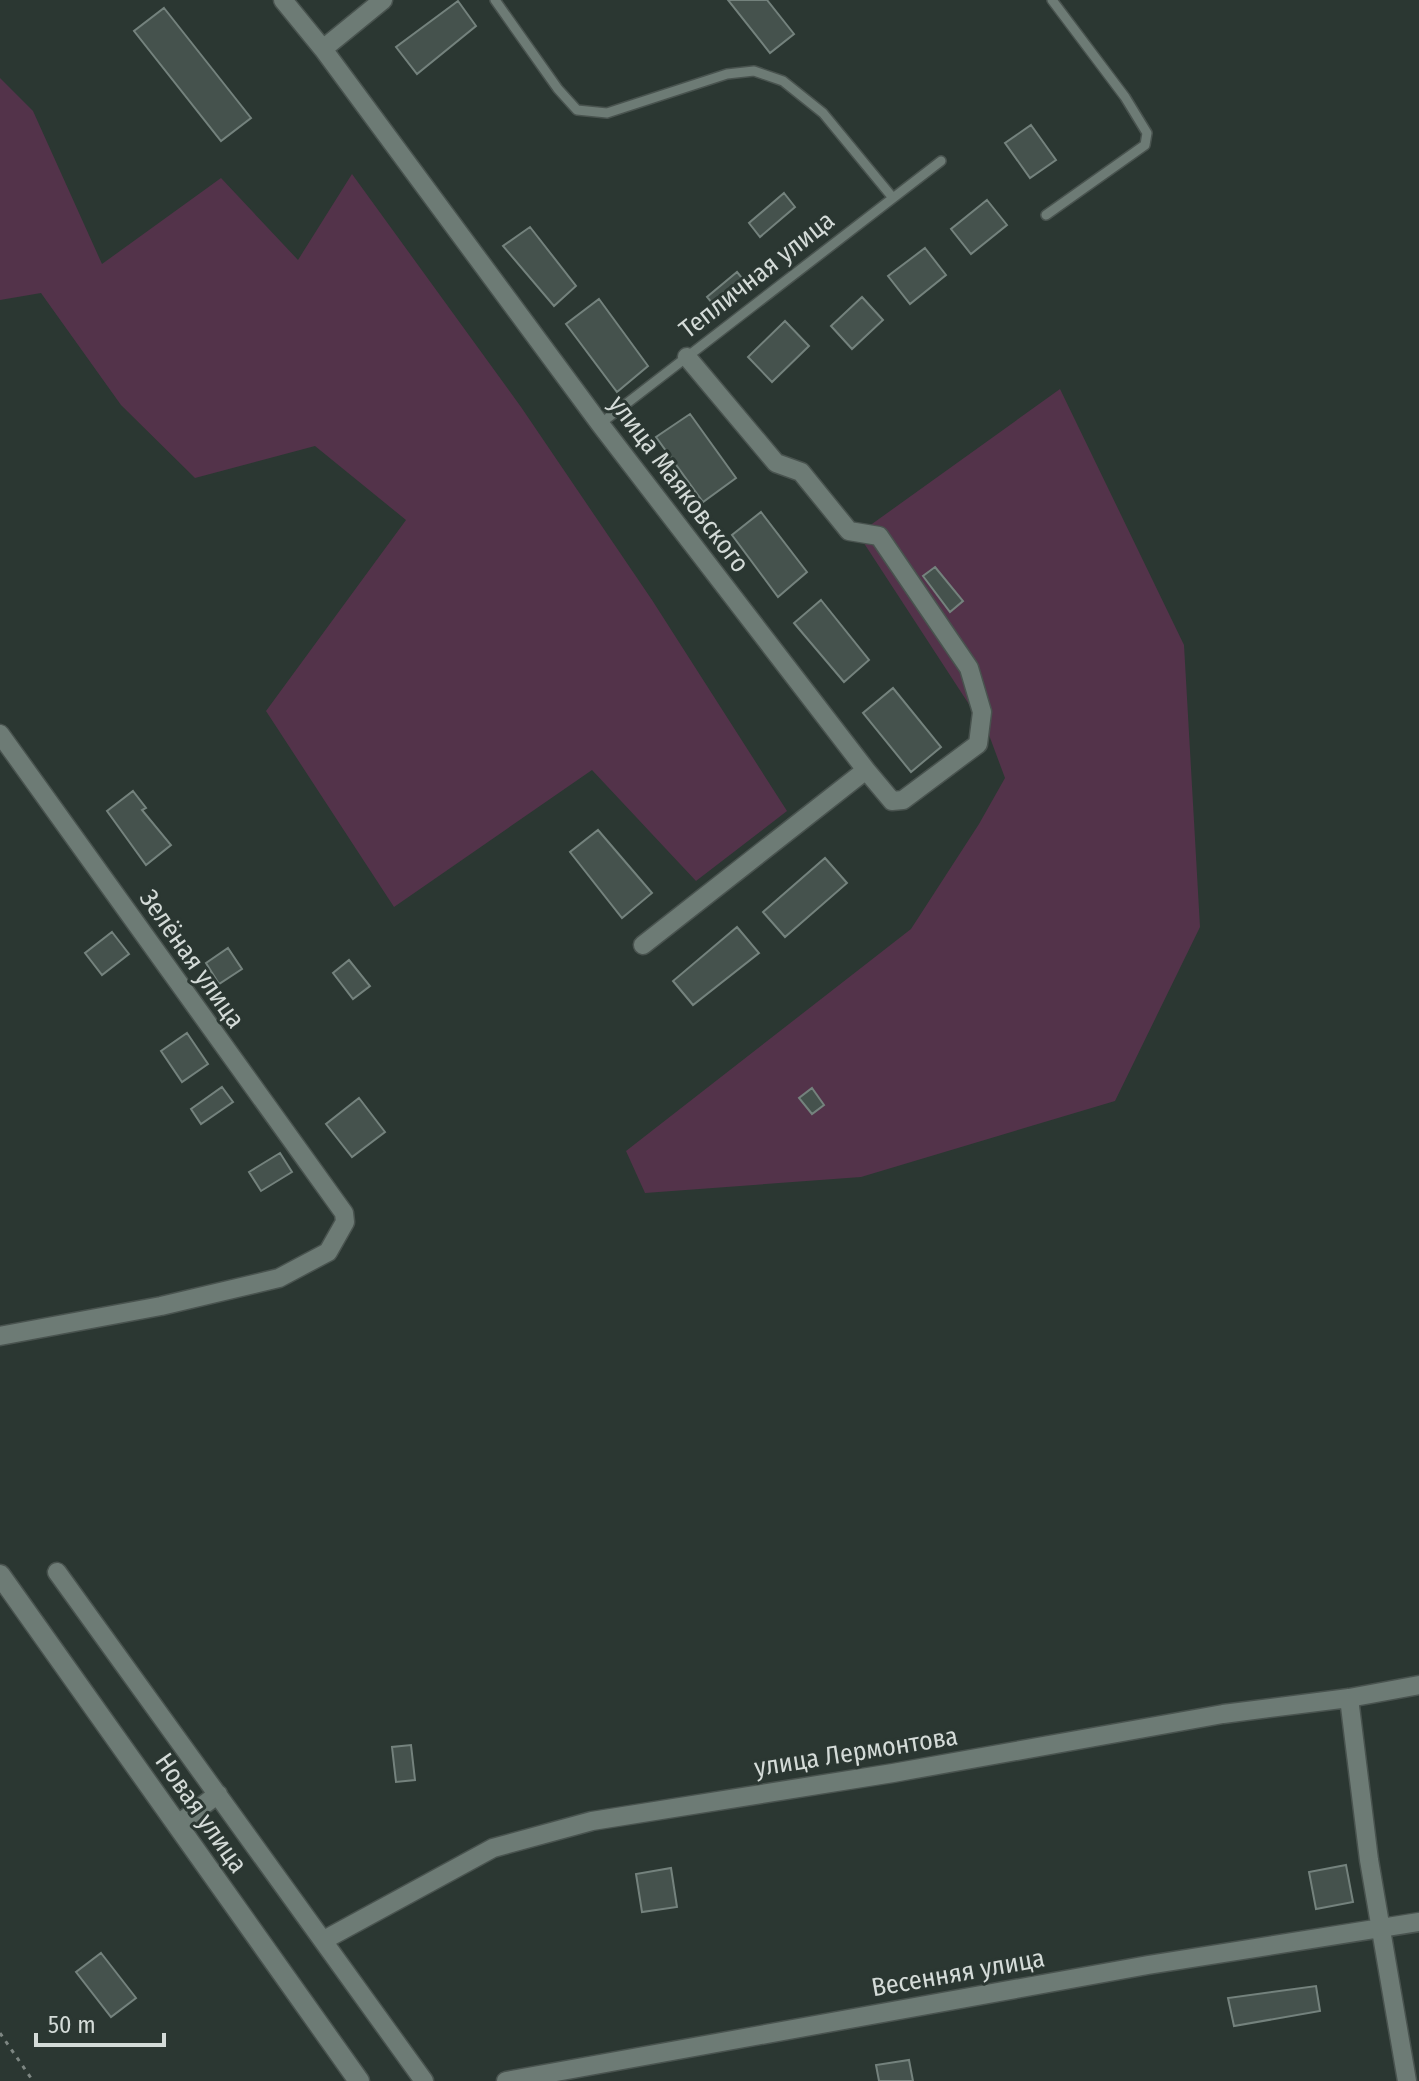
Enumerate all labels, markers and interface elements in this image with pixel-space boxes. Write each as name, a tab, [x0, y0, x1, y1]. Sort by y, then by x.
street label: Тепличная улица	[673, 205, 841, 345]
street label: улица Маяковского	[602, 389, 756, 579]
street label: Зелёная улица	[133, 884, 251, 1034]
street label: улица Лермонтова	[752, 1721, 960, 1783]
street label: Новая улица	[148, 1747, 254, 1879]
street label: Весенняя улица	[869, 1943, 1047, 2003]
scale bar	[36, 1997, 164, 2047]
text: 50 m	[48, 2011, 96, 2039]

